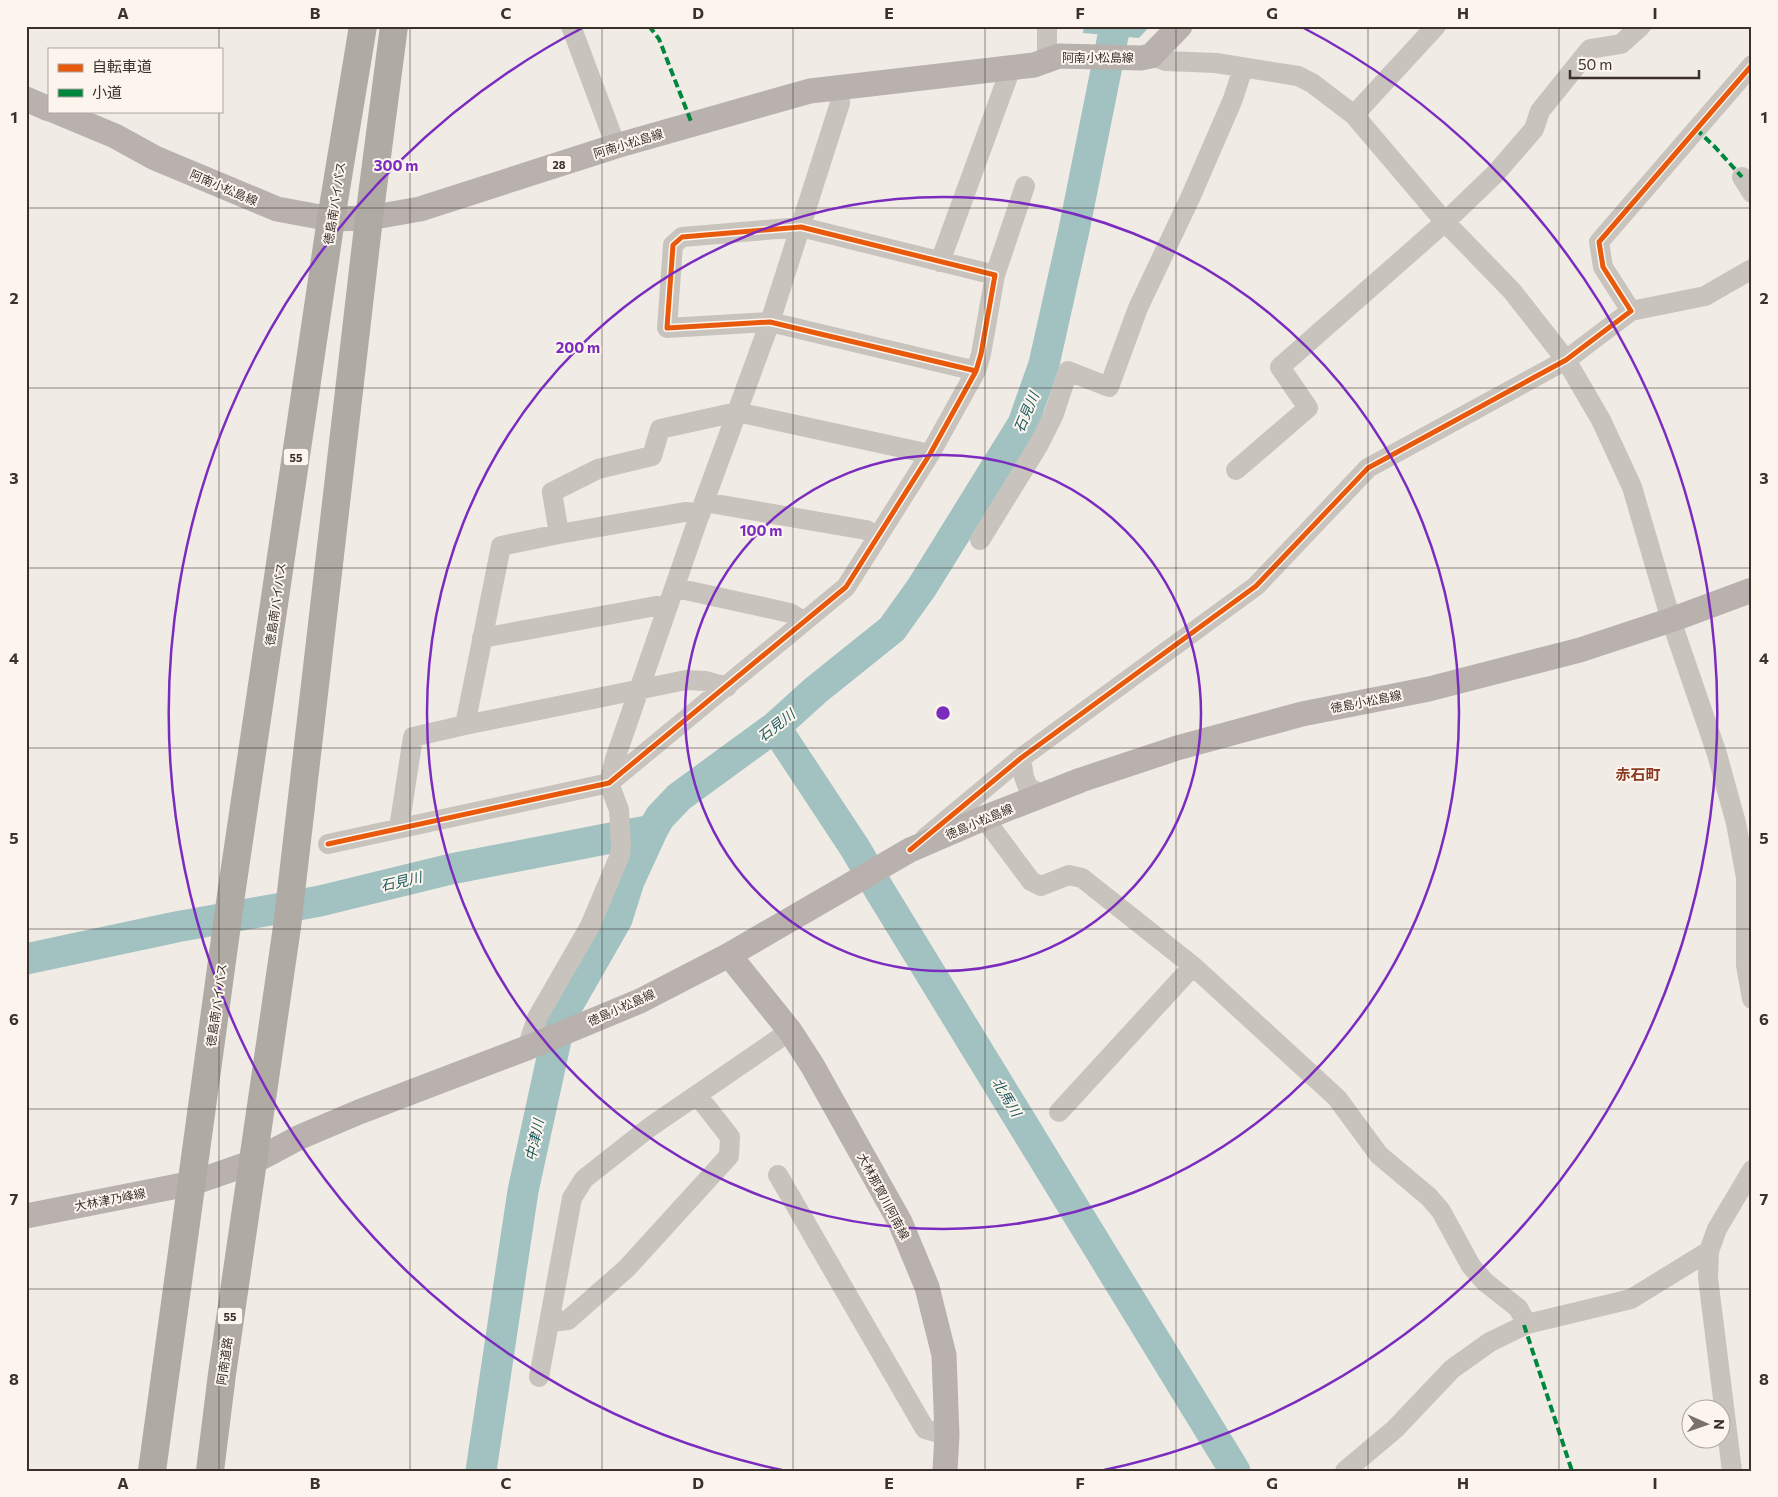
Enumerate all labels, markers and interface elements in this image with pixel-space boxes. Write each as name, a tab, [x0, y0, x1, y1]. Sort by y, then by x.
text: A	[117, 3, 129, 22]
text: B	[310, 3, 321, 22]
text: C	[501, 3, 512, 22]
text: D	[692, 3, 704, 22]
text: E	[884, 3, 894, 22]
text: F	[1075, 3, 1085, 22]
text: G	[1266, 3, 1278, 22]
text: H	[1457, 3, 1469, 22]
text: I	[1652, 3, 1658, 22]
legend	[48, 48, 222, 112]
scale bar	[1570, 48, 1699, 80]
street label: 阿南小松島線	[1062, 50, 1134, 64]
text: 50 m	[1578, 55, 1612, 73]
text: 自転車道	[92, 57, 152, 75]
text: 小道	[92, 83, 122, 101]
text: 1	[10, 107, 18, 126]
text: 1	[1760, 107, 1768, 126]
street label: 阿南小松島線	[592, 126, 664, 160]
text: 300 m	[374, 156, 418, 174]
road number: 28	[546, 156, 572, 172]
street label: 徳島南バイパス	[321, 161, 347, 245]
street label: 阿南小松島線	[188, 166, 260, 208]
text: 2	[9, 288, 19, 307]
text: 2	[1759, 288, 1769, 307]
text: 200 m	[556, 338, 600, 356]
water label: 石見川	[1010, 388, 1043, 435]
road number: 55	[284, 448, 308, 466]
text: 3	[9, 468, 19, 487]
text: 3	[1759, 468, 1769, 487]
text: 100 m	[740, 521, 782, 539]
street label: 徳島南バイパス	[262, 562, 288, 646]
text: 4	[9, 648, 19, 667]
text: 4	[1759, 648, 1769, 667]
street label: 徳島小松島線	[1329, 687, 1403, 715]
water label: 石見川	[754, 704, 799, 745]
centre of rings	[934, 704, 952, 722]
district label: 赤石町	[1615, 765, 1661, 783]
street label: 徳島小松島線	[943, 800, 1015, 842]
text: 5	[9, 828, 19, 847]
text: 5	[1759, 828, 1769, 847]
water label: 石見川	[379, 868, 425, 894]
street label: 徳島南バイパス	[203, 963, 229, 1047]
street label: 徳島小松島線	[585, 986, 657, 1028]
text: 6	[9, 1009, 19, 1028]
text: 6	[1759, 1009, 1769, 1028]
water label: 北馬川	[989, 1075, 1026, 1121]
water label: 中津川	[521, 1116, 547, 1162]
street label: 大林那賀川阿南線	[855, 1150, 913, 1242]
street label: 大林津乃峰線	[73, 1185, 147, 1213]
text: 7	[10, 1189, 19, 1208]
text: 7	[1760, 1189, 1769, 1208]
road number: 55	[218, 1308, 242, 1324]
street label: 阿南道路	[214, 1336, 234, 1386]
text: 8	[9, 1369, 19, 1388]
text: 8	[1759, 1369, 1769, 1388]
north arrow	[1680, 1400, 1730, 1450]
text: N	[1711, 1419, 1728, 1430]
text: A	[117, 1473, 129, 1492]
text: B	[310, 1473, 321, 1492]
text: C	[501, 1473, 512, 1492]
text: D	[692, 1473, 704, 1492]
text: E	[884, 1473, 894, 1492]
text: F	[1075, 1473, 1085, 1492]
text: G	[1266, 1473, 1278, 1492]
text: H	[1457, 1473, 1469, 1492]
text: I	[1652, 1473, 1658, 1492]

